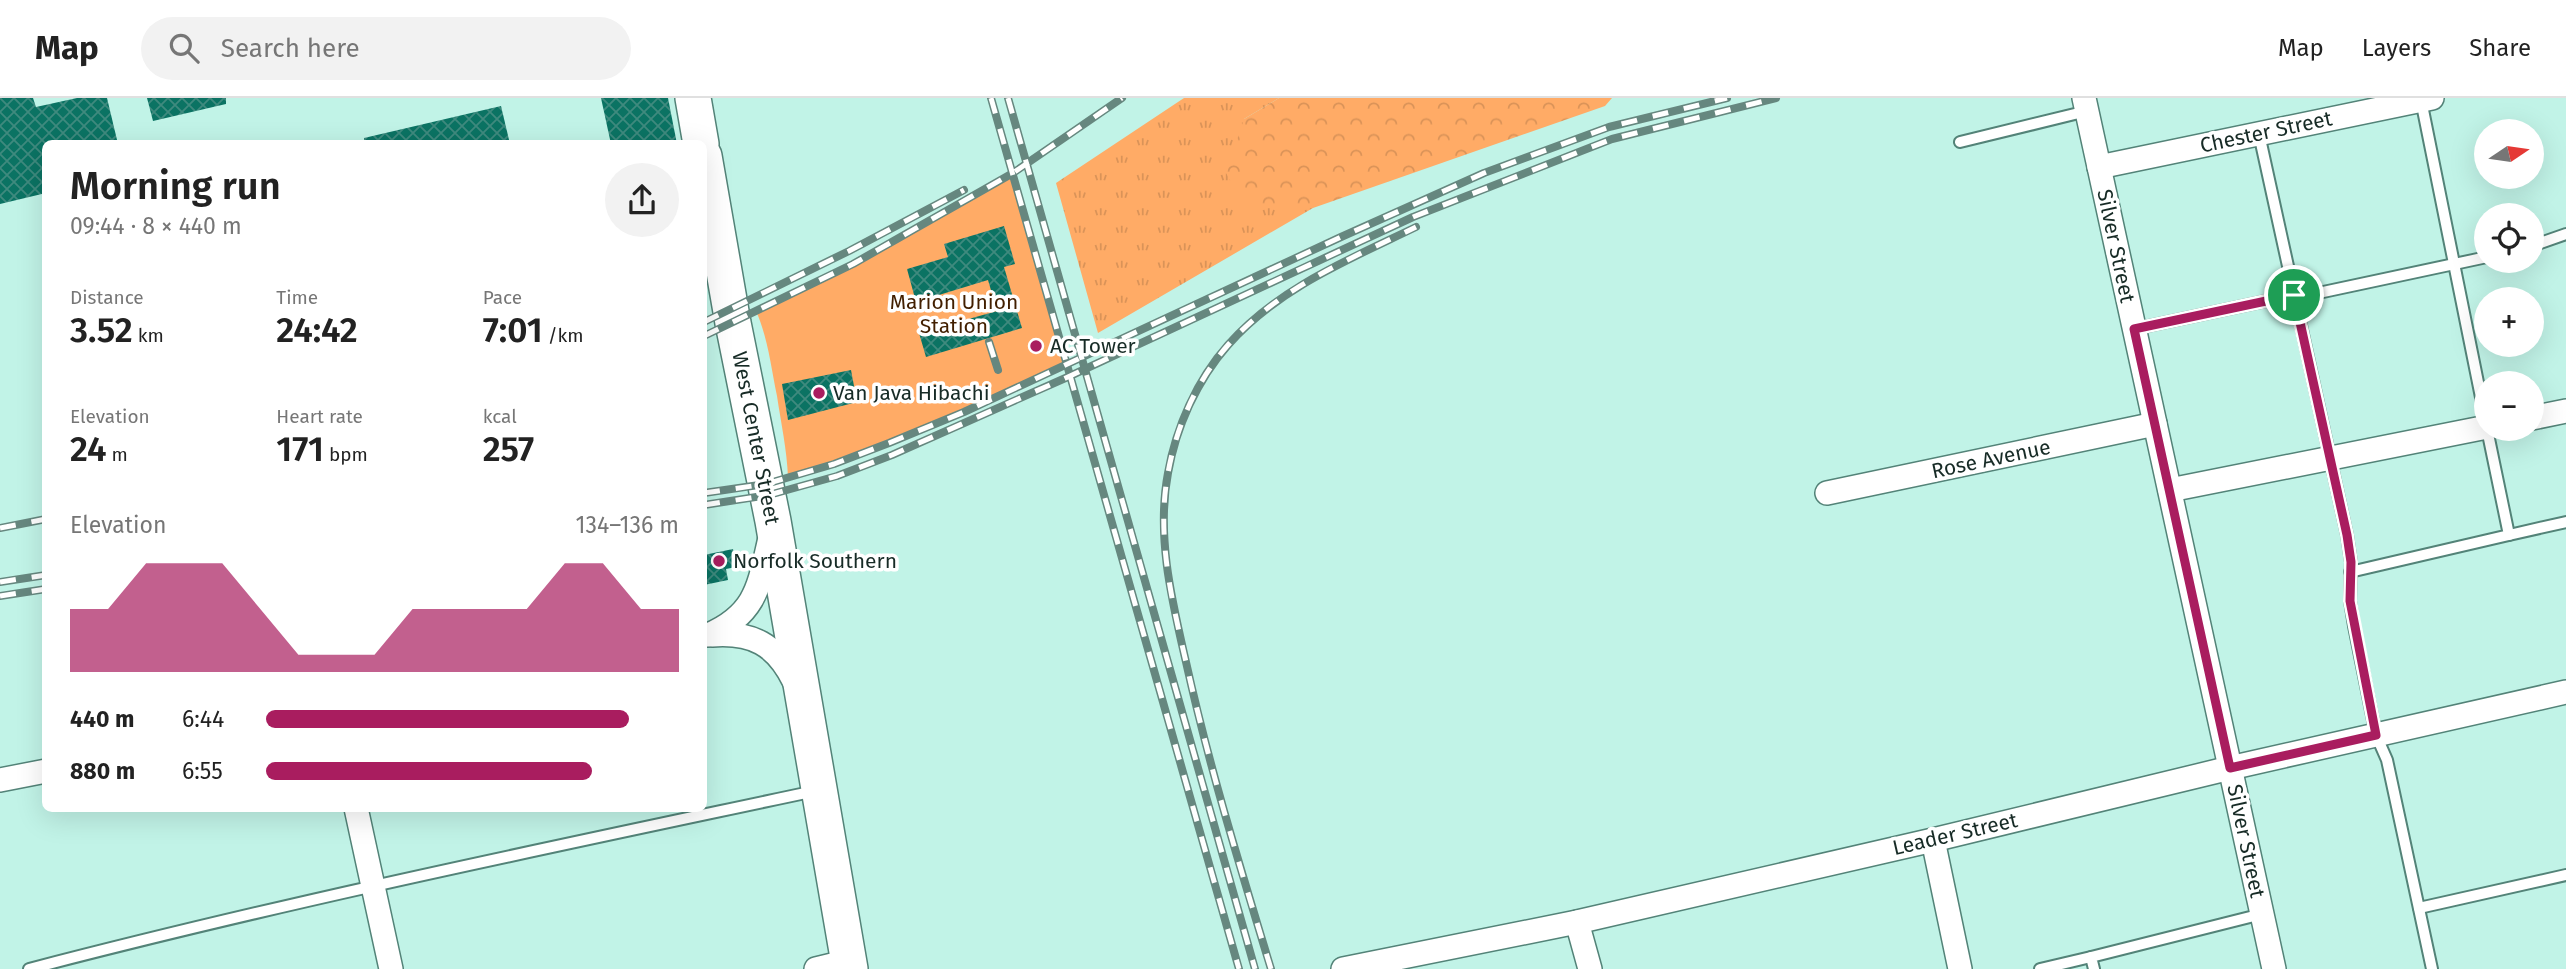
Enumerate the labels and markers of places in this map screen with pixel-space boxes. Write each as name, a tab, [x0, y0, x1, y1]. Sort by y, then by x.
pin	[2264, 265, 2324, 325]
place label: AC Tower	[1050, 333, 1136, 359]
marker: AC Tower	[1028, 338, 1044, 354]
place label: Van Java Hibachi	[833, 380, 990, 406]
marker: Van Java Hibachi	[811, 385, 827, 401]
place label: Norfolk Southern	[733, 548, 897, 574]
marker: Norfolk Southern	[711, 553, 727, 569]

